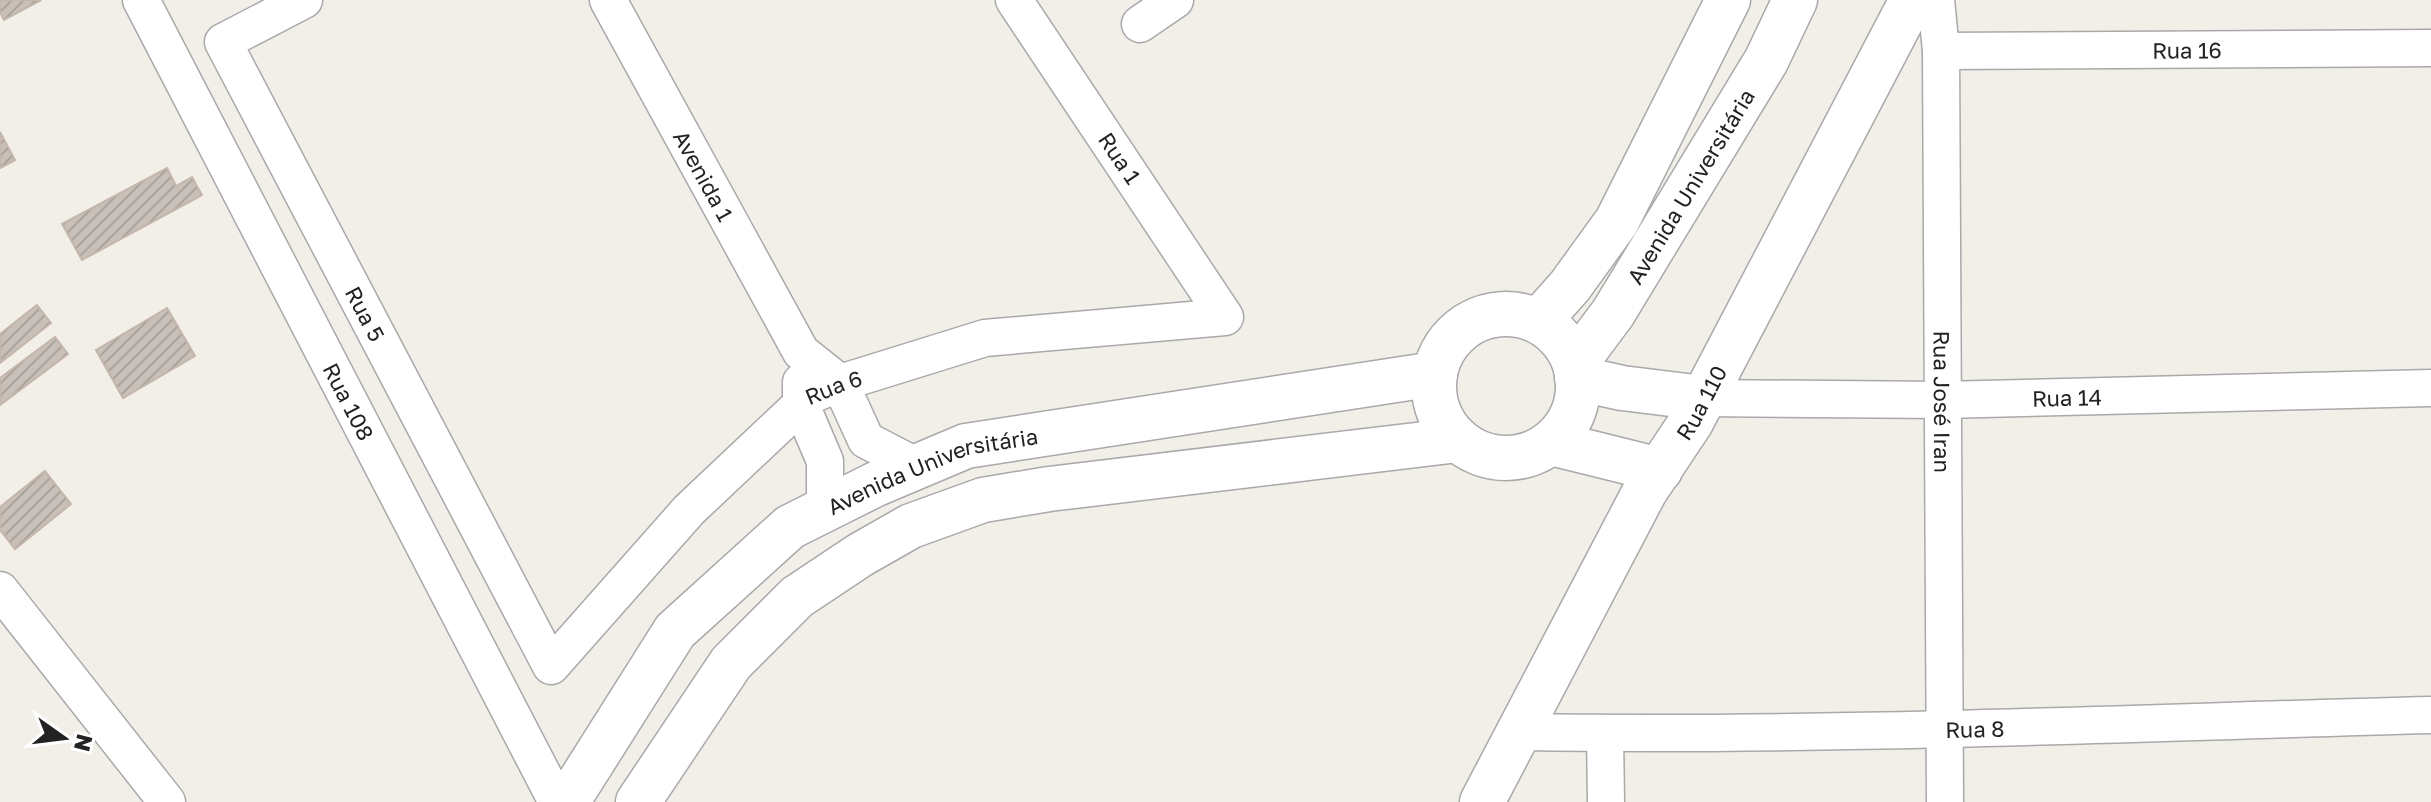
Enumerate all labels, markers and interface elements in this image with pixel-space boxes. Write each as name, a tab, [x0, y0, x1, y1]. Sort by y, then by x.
street label: Rua 16	[2152, 36, 2222, 63]
street label: Avenida Universitária	[1620, 84, 1760, 289]
street label: Avenida 1	[668, 125, 740, 226]
street label: Rua 1	[1093, 127, 1147, 189]
street label: Rua 5	[340, 281, 391, 346]
street label: Rua José Iran	[1929, 330, 1957, 473]
street label: Rua 108	[318, 358, 380, 445]
street label: Rua 110	[1670, 361, 1732, 445]
street label: Rua 6	[801, 364, 865, 410]
street label: Rua 14	[2032, 383, 2102, 411]
street label: Avenida Universitária	[822, 422, 1040, 520]
north arrow	[24, 698, 104, 778]
street label: Rua 8	[1945, 714, 2005, 743]
text: N	[69, 732, 99, 754]

